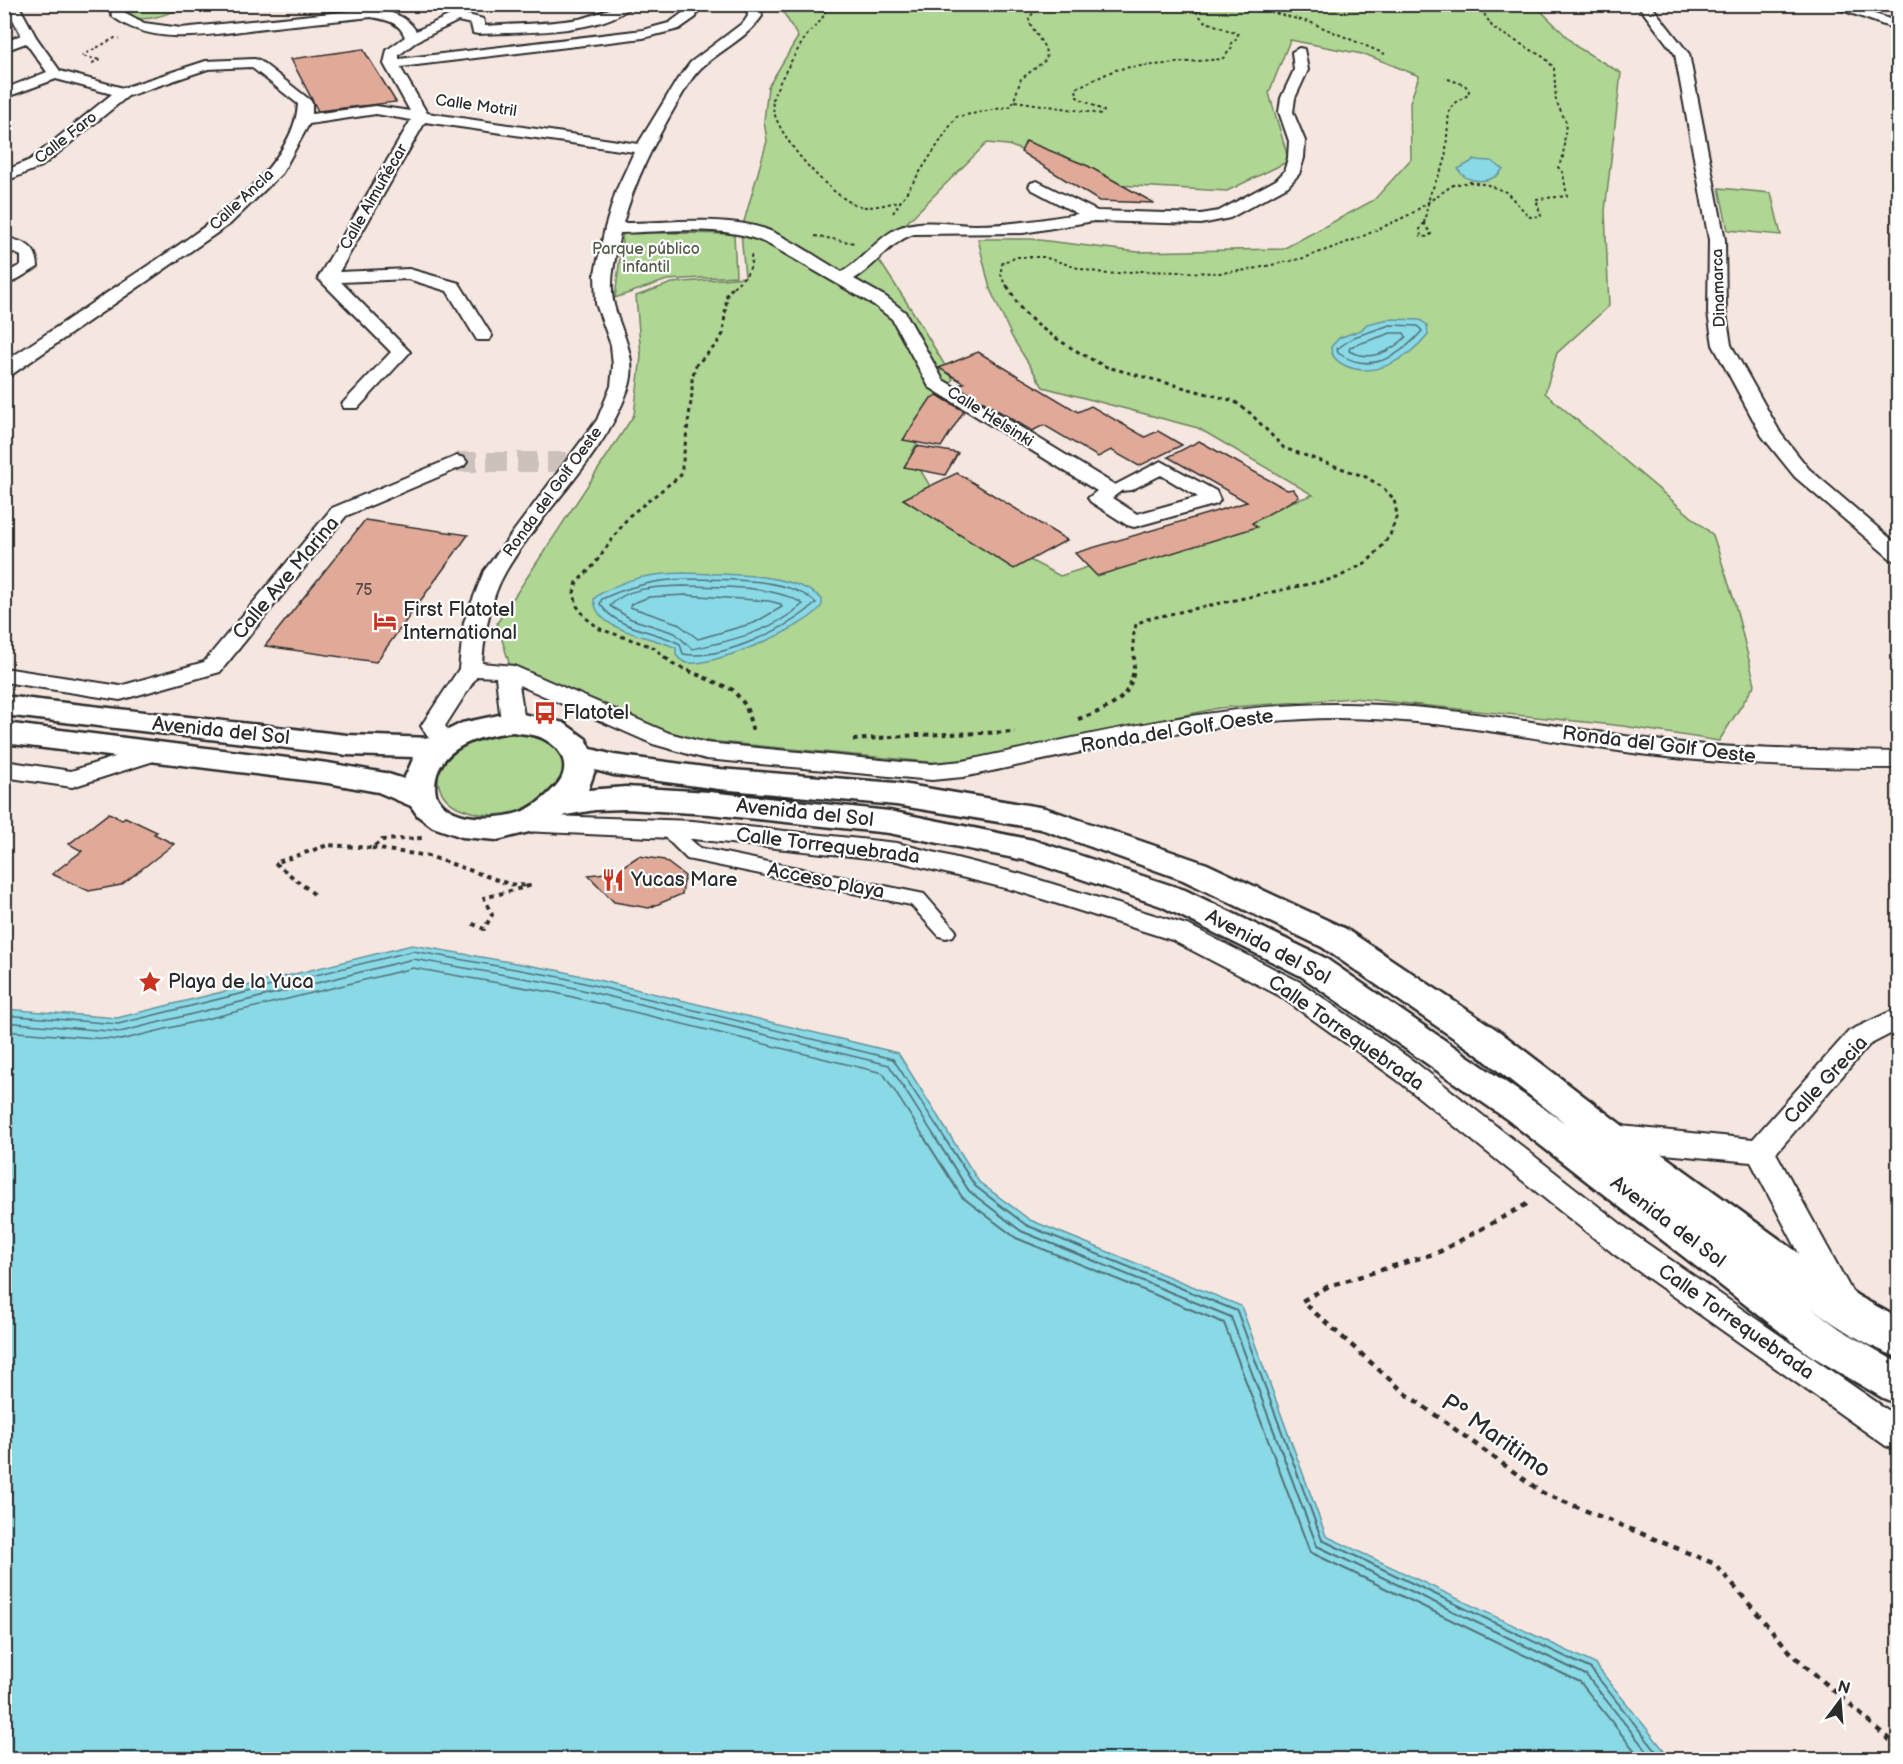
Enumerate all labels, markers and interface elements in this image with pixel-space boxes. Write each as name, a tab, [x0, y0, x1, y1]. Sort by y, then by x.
street label: Calle Motril	[434, 91, 518, 121]
street label: Calle Faro	[31, 108, 101, 168]
street label: Calle Almuñécar	[336, 141, 412, 253]
street label: Calle Ancla	[206, 165, 278, 235]
park label: Parque público infantil	[592, 240, 700, 277]
street label: Dinamarca	[1708, 248, 1730, 328]
street label: Calle Helsinki	[943, 383, 1037, 451]
street label: Ronda del Golf Oeste	[500, 423, 607, 561]
street label: Calle Ave Marina	[228, 512, 344, 644]
house number: 75	[355, 581, 373, 600]
place label: First Flatotel International	[403, 598, 517, 645]
hotel icon: First Flatotel International	[372, 608, 398, 634]
bus stop icon: Flatotel	[532, 700, 558, 726]
place label: Flatotel	[563, 701, 629, 725]
street label: Ronda del Golf Oeste	[1079, 704, 1275, 758]
street label: Avenida del Sol	[151, 712, 291, 750]
street label: Ronda del Golf Oeste	[1561, 721, 1757, 769]
street label: Avenida del Sol	[735, 794, 875, 832]
street label: Calle Torrequebrada	[735, 823, 921, 869]
street label: Acceso playa	[765, 858, 887, 904]
restaurant icon: Yucas Mare	[600, 867, 626, 893]
place label: Yucas Mare	[630, 868, 737, 892]
street label: Avenida del Sol	[1202, 904, 1334, 990]
place icon: Playa de la Yuca	[137, 969, 163, 995]
place label: Playa de la Yuca	[168, 970, 314, 994]
street label: Calle Torrequebrada	[1263, 970, 1429, 1096]
street label: Calle Grecia	[1779, 1031, 1873, 1129]
street label: Avenida del Sol	[1606, 1171, 1730, 1273]
street label: Calle Torrequebrada	[1653, 1259, 1819, 1385]
street label: Pº Maritimo	[1436, 1388, 1556, 1484]
north arrow	[1810, 1671, 1870, 1731]
text: N	[1835, 1677, 1852, 1699]

